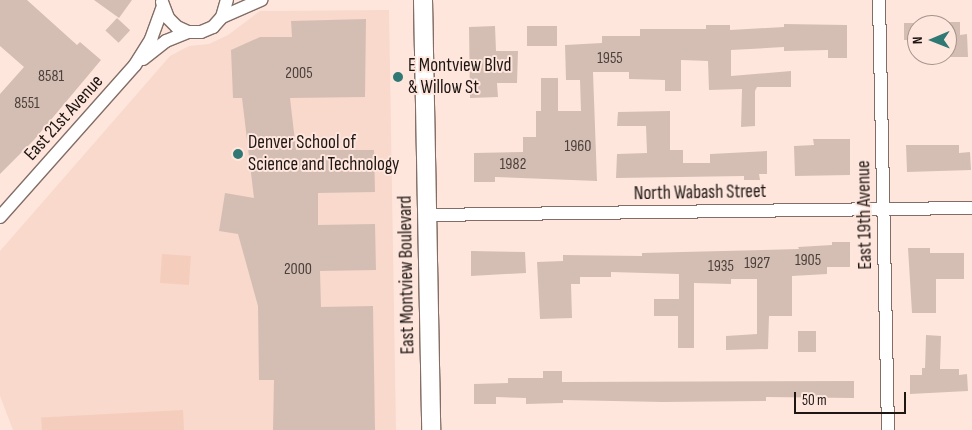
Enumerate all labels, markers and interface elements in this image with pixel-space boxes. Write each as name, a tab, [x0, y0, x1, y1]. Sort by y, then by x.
north arrow	[907, 15, 957, 65]
text: N	[909, 36, 926, 44]
house number: 1955	[597, 49, 623, 69]
place label: E Montview Blvd & Willow St	[408, 55, 511, 99]
house number: 2005	[285, 64, 313, 84]
house number: 8581	[38, 67, 64, 87]
street label: East 21st Avenue	[20, 71, 108, 165]
marker: E Montview Blvd & Willow St	[392, 71, 404, 83]
house number: 8551	[14, 94, 40, 114]
place label: Denver School of Science and Technology	[248, 132, 399, 176]
house number: 1960	[565, 137, 591, 157]
marker: Denver School of Science and Technology	[232, 148, 244, 160]
house number: 1982	[500, 155, 526, 175]
street label: East 19th Avenue	[853, 160, 877, 270]
street label: North Wabash Street	[634, 180, 766, 206]
street label: East Montview Boulevard	[394, 195, 420, 355]
house number: 1905	[795, 251, 821, 271]
house number: 1927	[744, 254, 770, 274]
house number: 1935	[708, 257, 734, 277]
house number: 2000	[284, 260, 312, 280]
scale bar	[797, 382, 910, 414]
text: 50 m	[802, 391, 827, 410]

